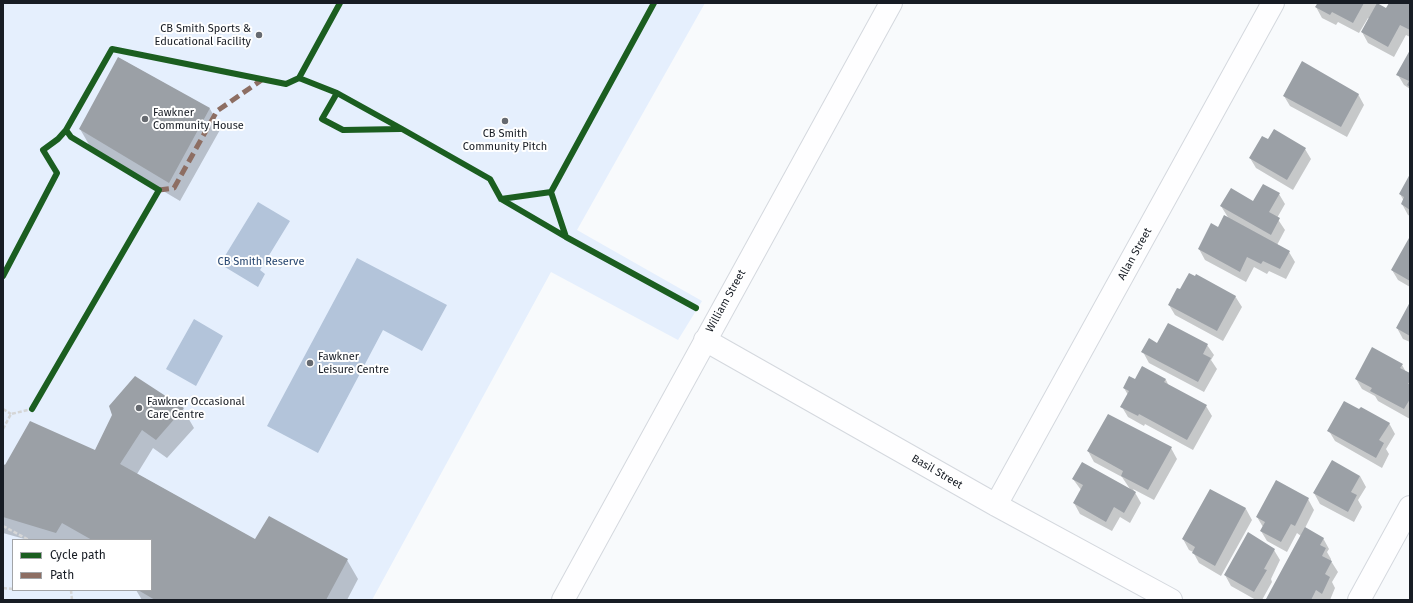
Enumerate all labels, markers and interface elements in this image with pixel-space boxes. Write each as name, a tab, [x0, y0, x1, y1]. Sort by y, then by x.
place label: CB Smith Sports & Educational Facility	[155, 22, 251, 48]
marker: CB Smith Sports & Educational Facility	[254, 30, 264, 40]
place label: Fawkner Community House	[153, 106, 244, 132]
marker: Fawkner Community House	[140, 114, 150, 124]
marker: CB Smith Community Pitch	[500, 116, 510, 126]
place label: CB Smith Community Pitch	[463, 127, 547, 153]
street label: Allan Street	[1115, 225, 1155, 283]
park label: CB Smith Reserve	[218, 255, 304, 269]
street label: William Street	[703, 267, 749, 335]
place label: Fawkner Leisure Centre	[318, 350, 389, 376]
marker: Fawkner Leisure Centre	[305, 358, 315, 368]
place label: Fawkner Occasional Care Centre	[147, 395, 245, 421]
marker: Fawkner Occasional Care Centre	[134, 403, 144, 413]
street label: Basil Street	[909, 452, 965, 492]
legend	[12, 539, 152, 591]
text: Cycle path	[50, 548, 106, 562]
text: Path	[50, 568, 74, 582]

